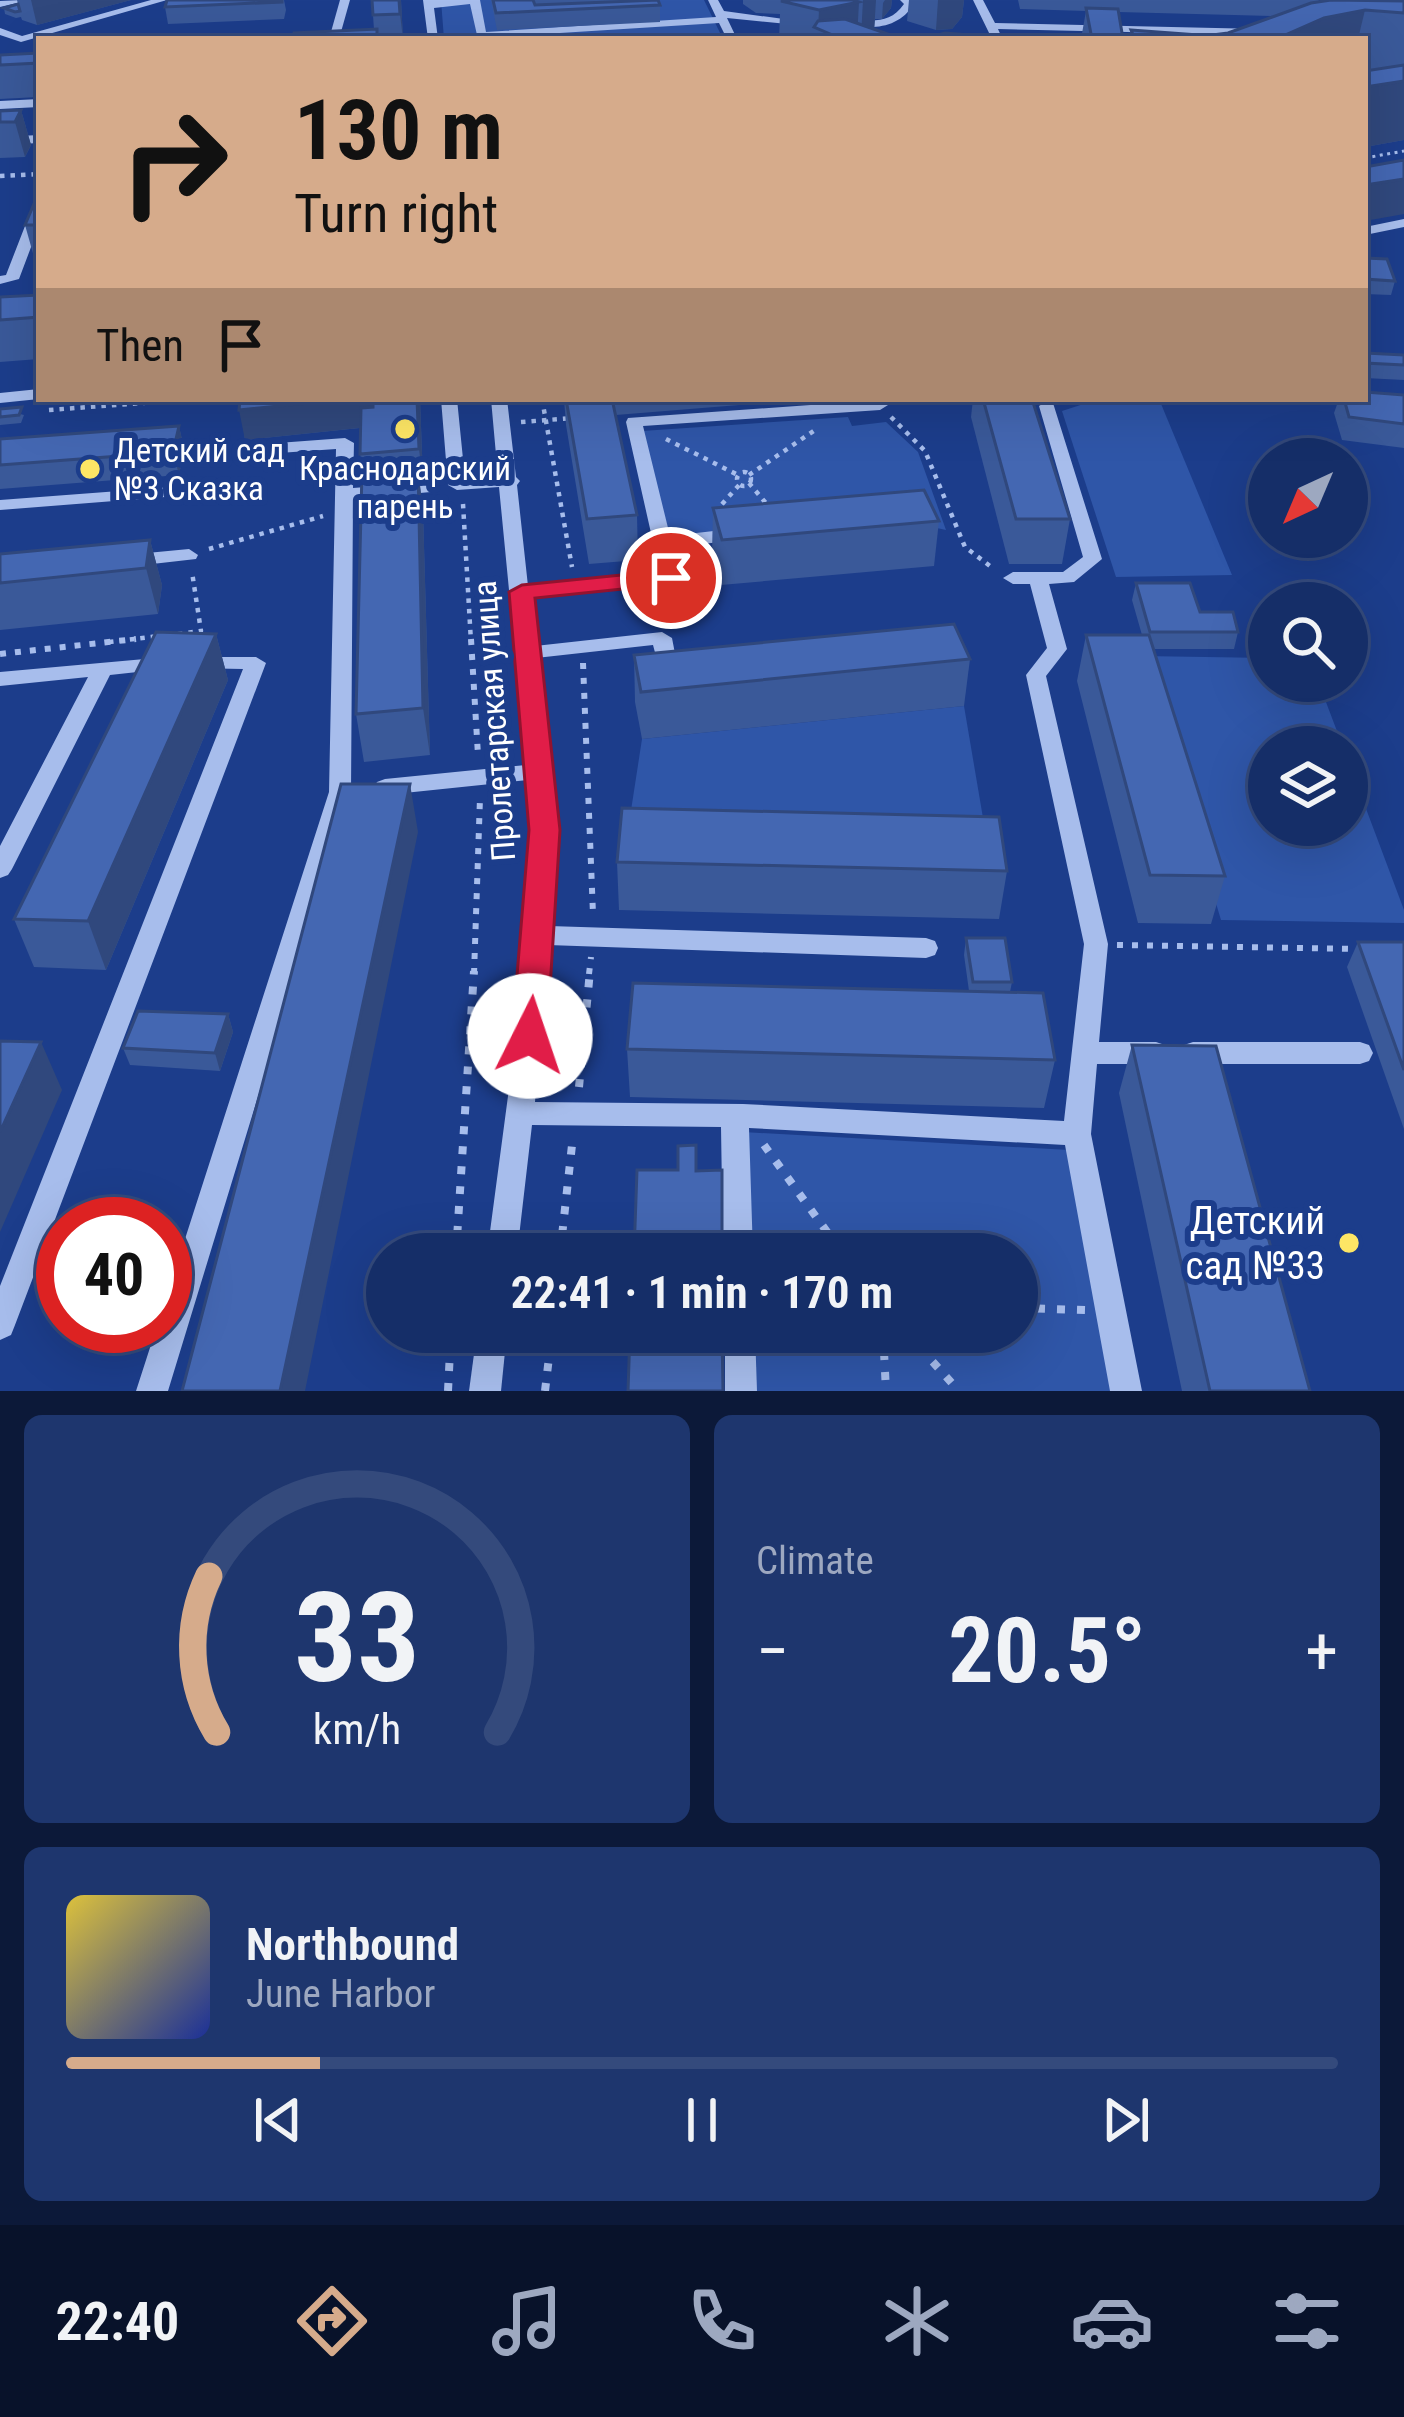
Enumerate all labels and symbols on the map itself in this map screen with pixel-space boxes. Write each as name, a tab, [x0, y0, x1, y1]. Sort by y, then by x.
marker: Краснодарский парень	[392, 416, 418, 442]
place label: Детский сад №3 Сказка	[114, 431, 285, 508]
north arrow	[1248, 438, 1368, 558]
place label: Краснодарский парень	[299, 449, 511, 526]
marker: Детский сад №3 Сказка	[77, 456, 103, 482]
pin	[620, 527, 722, 629]
street label: Пролетарская улица	[465, 579, 523, 863]
position arrow	[467, 973, 593, 1099]
speed limit sign: 40	[36, 1197, 192, 1353]
place label: Детский сад №33	[1185, 1198, 1325, 1289]
marker: Детский сад №33	[1336, 1230, 1362, 1256]

